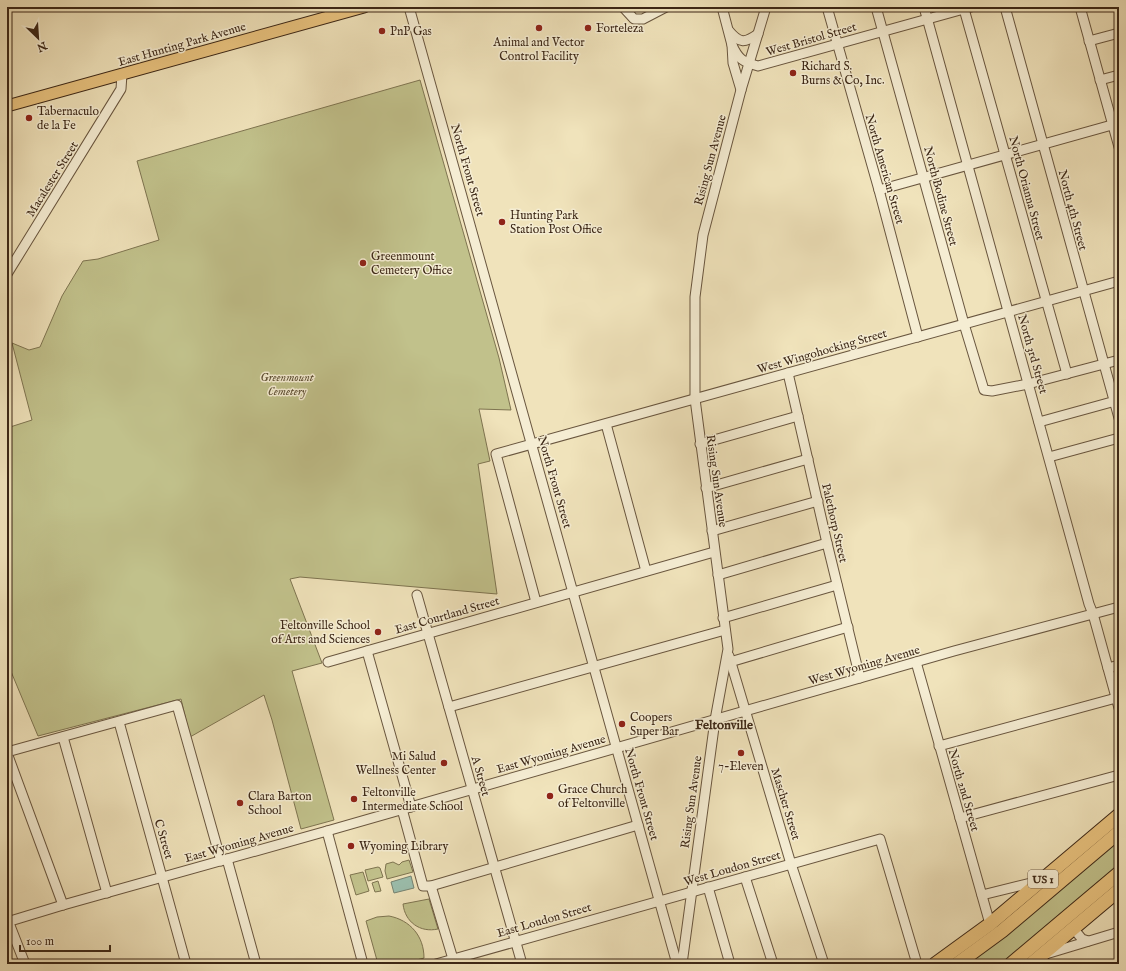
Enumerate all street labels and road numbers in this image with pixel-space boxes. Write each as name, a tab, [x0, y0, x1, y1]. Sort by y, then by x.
street label: East Hunting Park Avenue	[117, 19, 248, 70]
street label: West Bristol Street	[764, 19, 858, 60]
street label: North American Street	[862, 112, 907, 226]
street label: Rising Sun Avenue	[691, 113, 730, 207]
street label: North Front Street	[447, 122, 488, 218]
street label: North Orianna Street	[1005, 134, 1048, 242]
street label: Macalester Street	[23, 139, 82, 220]
street label: North Bodine Street	[920, 145, 961, 248]
street label: North 4th Street	[1055, 168, 1090, 252]
street label: North 3rd Street	[1014, 313, 1051, 395]
street label: West Wingohocking Street	[756, 326, 889, 377]
street label: North Front Street	[534, 434, 575, 530]
street label: Rising Sun Avenue	[703, 434, 730, 529]
street label: Palethorp Street	[817, 482, 851, 565]
street label: East Courtland Street	[393, 593, 501, 638]
street label: West Wyoming Avenue	[807, 642, 922, 689]
street label: East Wyoming Avenue	[495, 732, 608, 777]
street label: North Front Street	[621, 746, 662, 842]
street label: North 2nd Street	[945, 747, 982, 833]
street label: A Street	[467, 754, 493, 798]
street label: Rising Sun Avenue	[678, 754, 705, 849]
street label: Mascher Street	[767, 766, 804, 842]
street label: C Street	[151, 817, 176, 861]
street label: East Wyoming Avenue	[183, 821, 296, 866]
street label: West Loudon Street	[682, 847, 782, 890]
road number: US 1	[1028, 870, 1058, 888]
street label: East Loudon Street	[495, 900, 593, 941]

